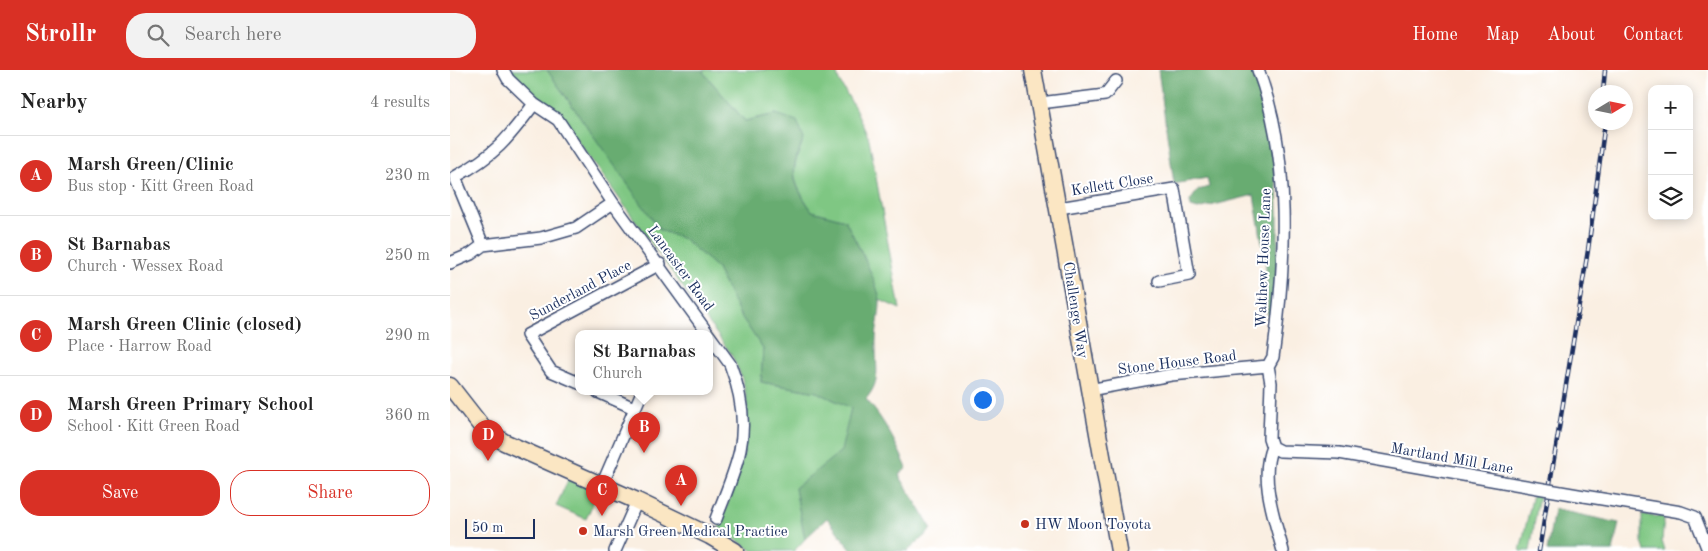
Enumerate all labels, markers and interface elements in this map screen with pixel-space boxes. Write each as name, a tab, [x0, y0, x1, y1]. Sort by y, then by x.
search box	[126, 13, 476, 58]
icon: search	[144, 21, 172, 49]
text: Strollr	[25, 23, 96, 47]
text: Search here	[184, 26, 282, 45]
text: Home	[1412, 26, 1458, 44]
text: Map	[1486, 26, 1519, 44]
text: About	[1547, 26, 1595, 44]
text: Contact	[1623, 26, 1683, 44]
north arrow	[1588, 85, 1633, 130]
map controls	[1648, 85, 1693, 220]
button: +	[1648, 85, 1693, 130]
text: Nearby	[20, 92, 88, 113]
text: 4 results	[370, 95, 430, 111]
button: −	[1648, 130, 1693, 175]
text: Marsh Green/Clinic	[67, 156, 234, 175]
text: A	[30, 168, 42, 184]
text: 230 m	[385, 168, 430, 184]
street label: Kellett Close	[1070, 172, 1154, 199]
button: layers	[1648, 175, 1693, 220]
text: Bus stop · Kitt Green Road	[67, 179, 254, 195]
street label: Walthew House Lane	[1255, 188, 1274, 328]
street label: Lancaster Road	[644, 223, 716, 315]
text: St Barnabas	[67, 236, 170, 255]
text: B	[30, 248, 42, 264]
text: 250 m	[385, 248, 430, 264]
street label: Sunderland Place	[527, 258, 634, 324]
text: Church · Wessex Road	[67, 259, 223, 275]
street label: Challenge Way	[1059, 261, 1090, 360]
text: Marsh Green Clinic (closed)	[67, 316, 302, 335]
text: C	[31, 328, 41, 344]
text: 290 m	[385, 328, 430, 344]
popup	[575, 330, 713, 395]
text: Place · Harrow Road	[67, 339, 212, 355]
text: St Barnabas	[592, 343, 696, 362]
street label: Stone House Road	[1117, 349, 1238, 378]
text: Church	[592, 366, 642, 382]
your location	[970, 387, 996, 413]
text: Marsh Green Primary School	[67, 396, 314, 415]
text: D	[30, 408, 42, 424]
text: 360 m	[385, 408, 430, 424]
pin: B	[628, 412, 660, 453]
text: School · Kitt Green Road	[67, 419, 240, 435]
pin: D	[472, 420, 504, 461]
street label: Martland Mill Lane	[1389, 441, 1514, 478]
pin: A	[665, 465, 697, 506]
button: Save	[20, 470, 220, 516]
button: Share	[230, 470, 430, 516]
pin: C	[586, 475, 618, 516]
scale bar	[465, 516, 535, 539]
marker: HW Moon Toyota	[1019, 518, 1031, 530]
place label: HW Moon Toyota	[1035, 518, 1152, 533]
text: 50 m	[472, 521, 503, 535]
marker: Marsh Green Medical Practice	[577, 525, 589, 537]
place label: Marsh Green Medical Practice	[593, 525, 788, 540]

